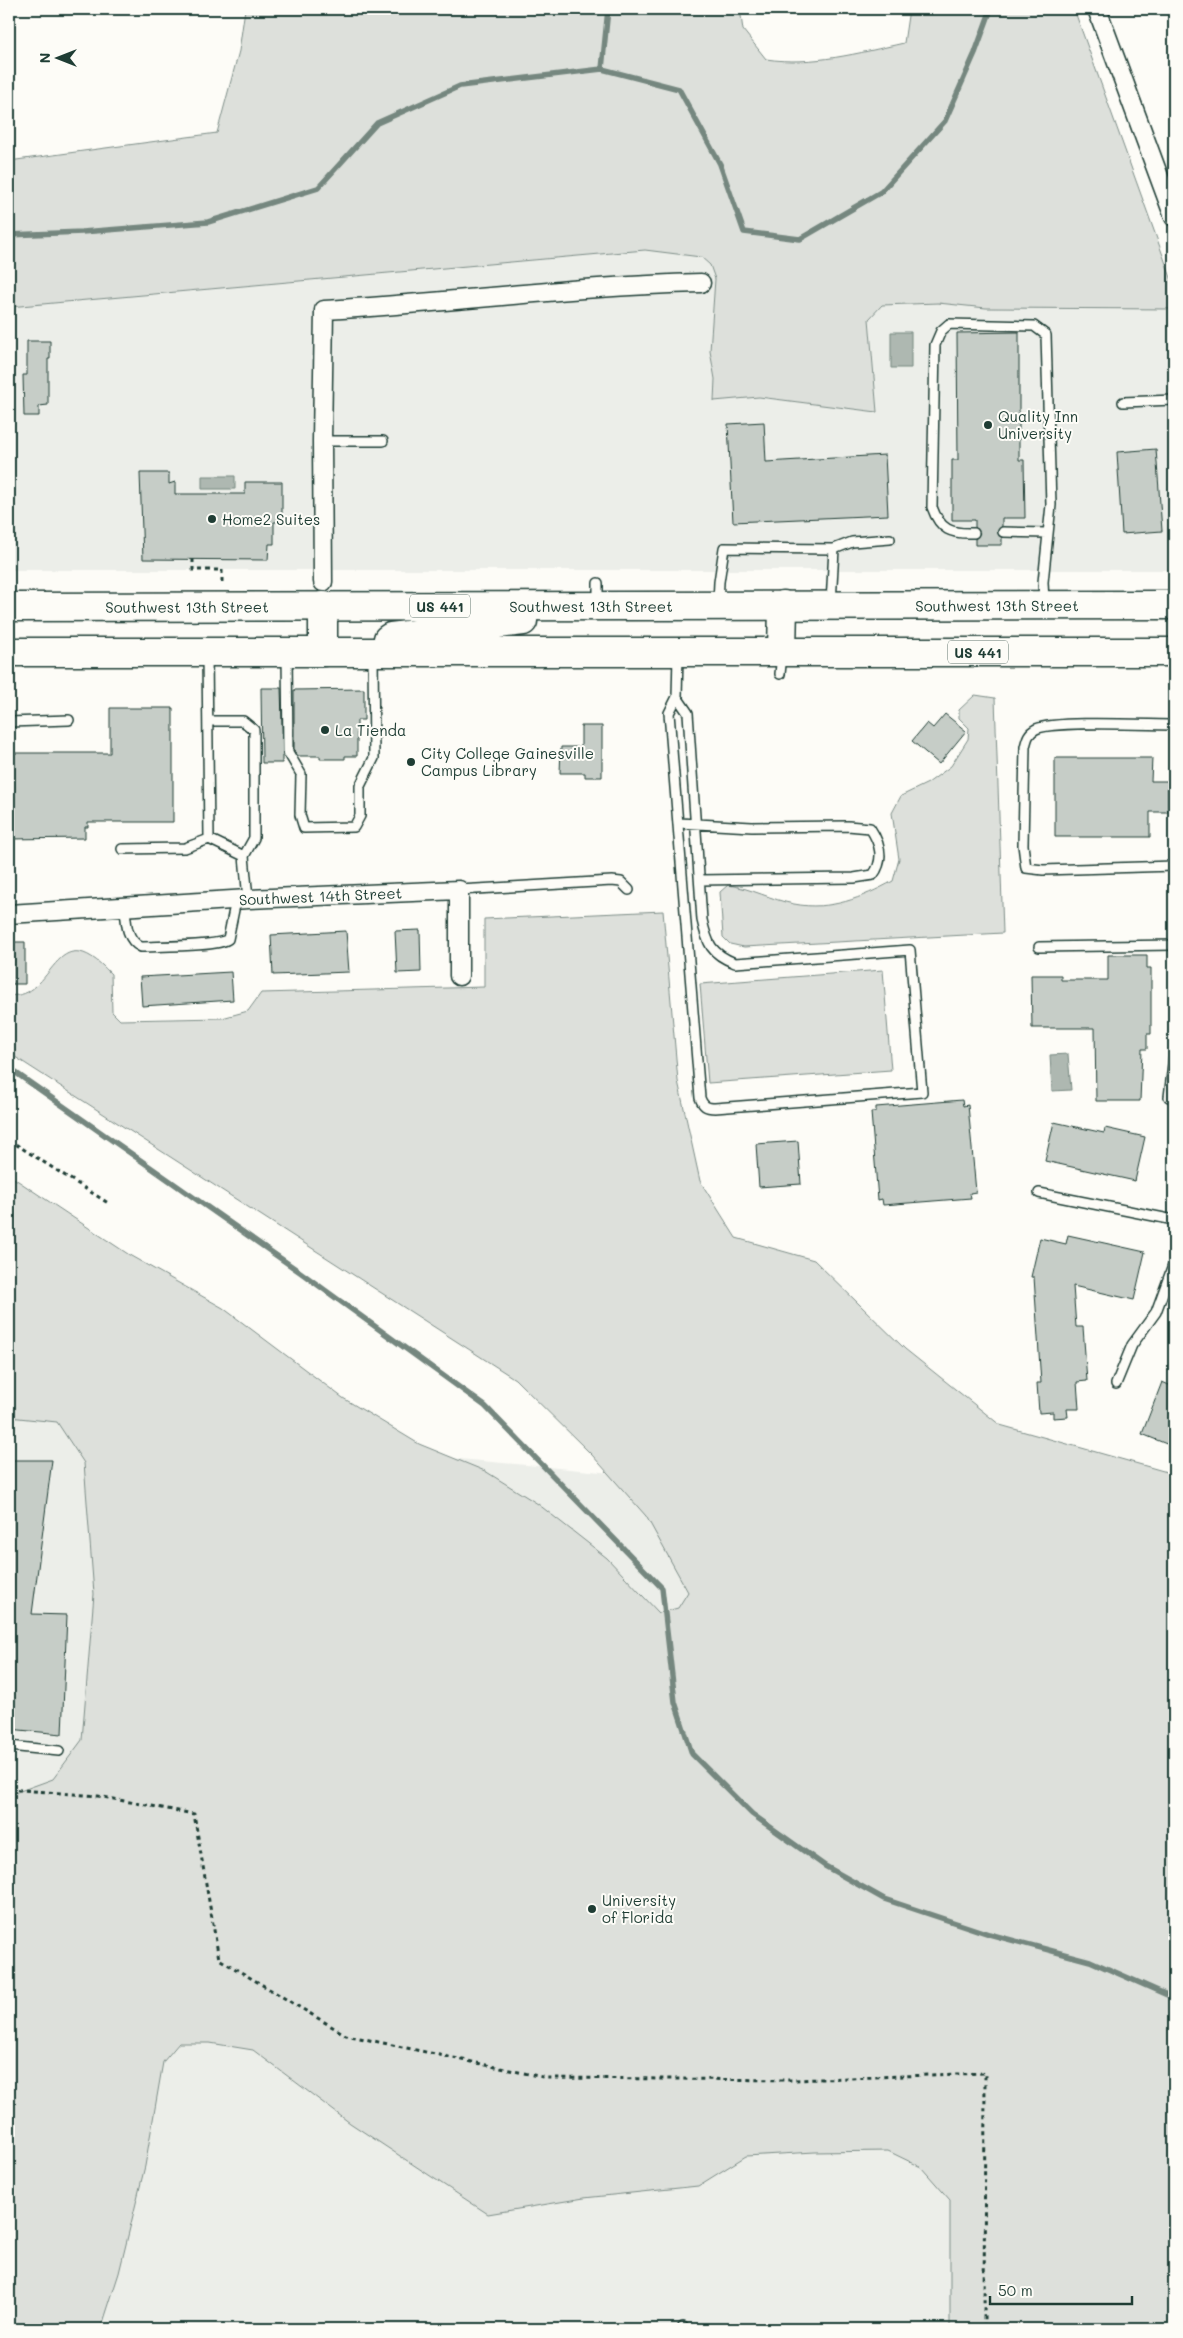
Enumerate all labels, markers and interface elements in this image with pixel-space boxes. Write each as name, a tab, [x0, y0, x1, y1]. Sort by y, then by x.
north arrow	[32, 32, 82, 82]
text: N	[35, 53, 54, 63]
place label: Quality Inn University	[998, 406, 1078, 443]
marker: Quality Inn University	[982, 419, 994, 431]
place label: Home2 Suites	[222, 509, 320, 529]
marker: Home2 Suites	[206, 513, 218, 525]
road number: US 441	[410, 594, 470, 618]
street label: Southwest 13th Street	[915, 595, 1079, 615]
street label: Southwest 13th Street	[509, 596, 673, 616]
street label: Southwest 13th Street	[105, 597, 269, 617]
road number: US 441	[948, 640, 1008, 664]
place label: La Tienda	[335, 720, 406, 740]
marker: La Tienda	[319, 724, 331, 736]
place label: City College Gainesville Campus Library	[421, 743, 594, 780]
marker: City College Gainesville Campus Library	[405, 756, 417, 768]
street label: Southwest 14th Street	[238, 882, 403, 910]
place label: University of Florida	[602, 1890, 676, 1927]
marker: University of Florida	[586, 1903, 598, 1915]
scale bar	[990, 2273, 1133, 2305]
text: 50 m	[998, 2280, 1033, 2300]

